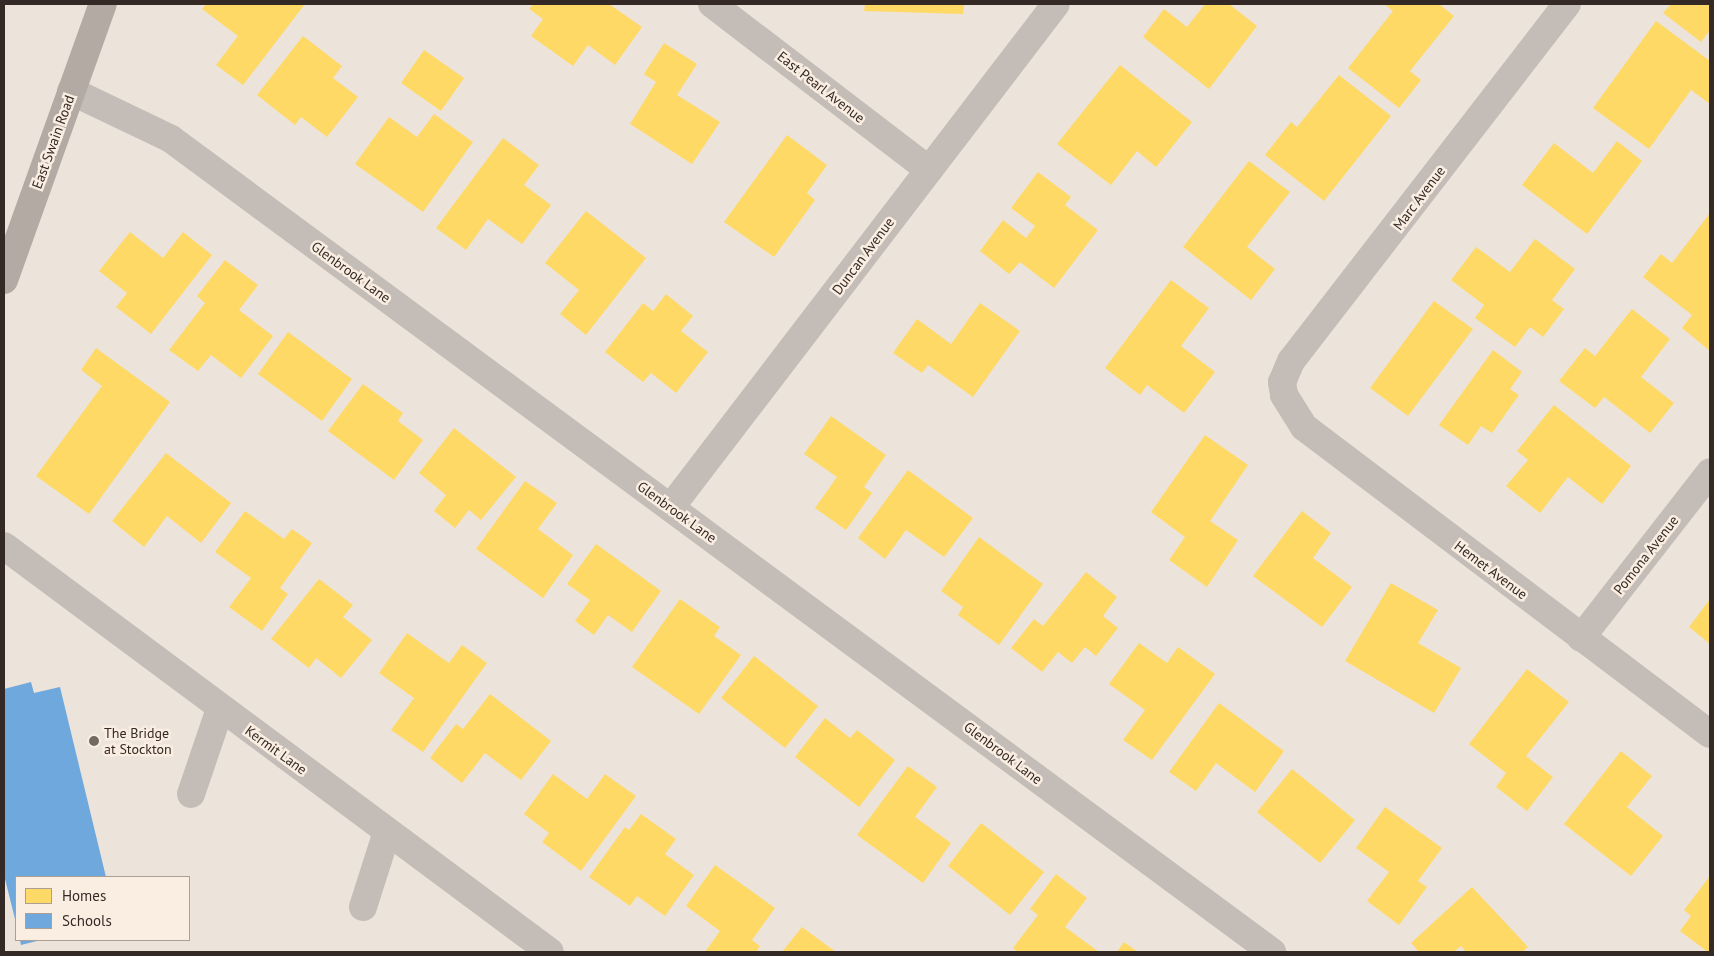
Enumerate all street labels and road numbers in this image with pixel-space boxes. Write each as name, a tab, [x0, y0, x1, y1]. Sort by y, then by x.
street label: East Pearl Avenue	[774, 48, 868, 126]
street label: East Swain Road	[28, 93, 78, 191]
street label: Marc Avenue	[1389, 162, 1449, 234]
street label: Duncan Avenue	[828, 214, 898, 298]
street label: Glenbrook Lane	[308, 238, 394, 306]
street label: Glenbrook Lane	[634, 478, 720, 546]
street label: Pomona Avenue	[1610, 512, 1682, 598]
street label: Hemet Avenue	[1451, 537, 1531, 603]
street label: Glenbrook Lane	[960, 718, 1046, 788]
street label: Kermit Lane	[242, 722, 310, 778]

